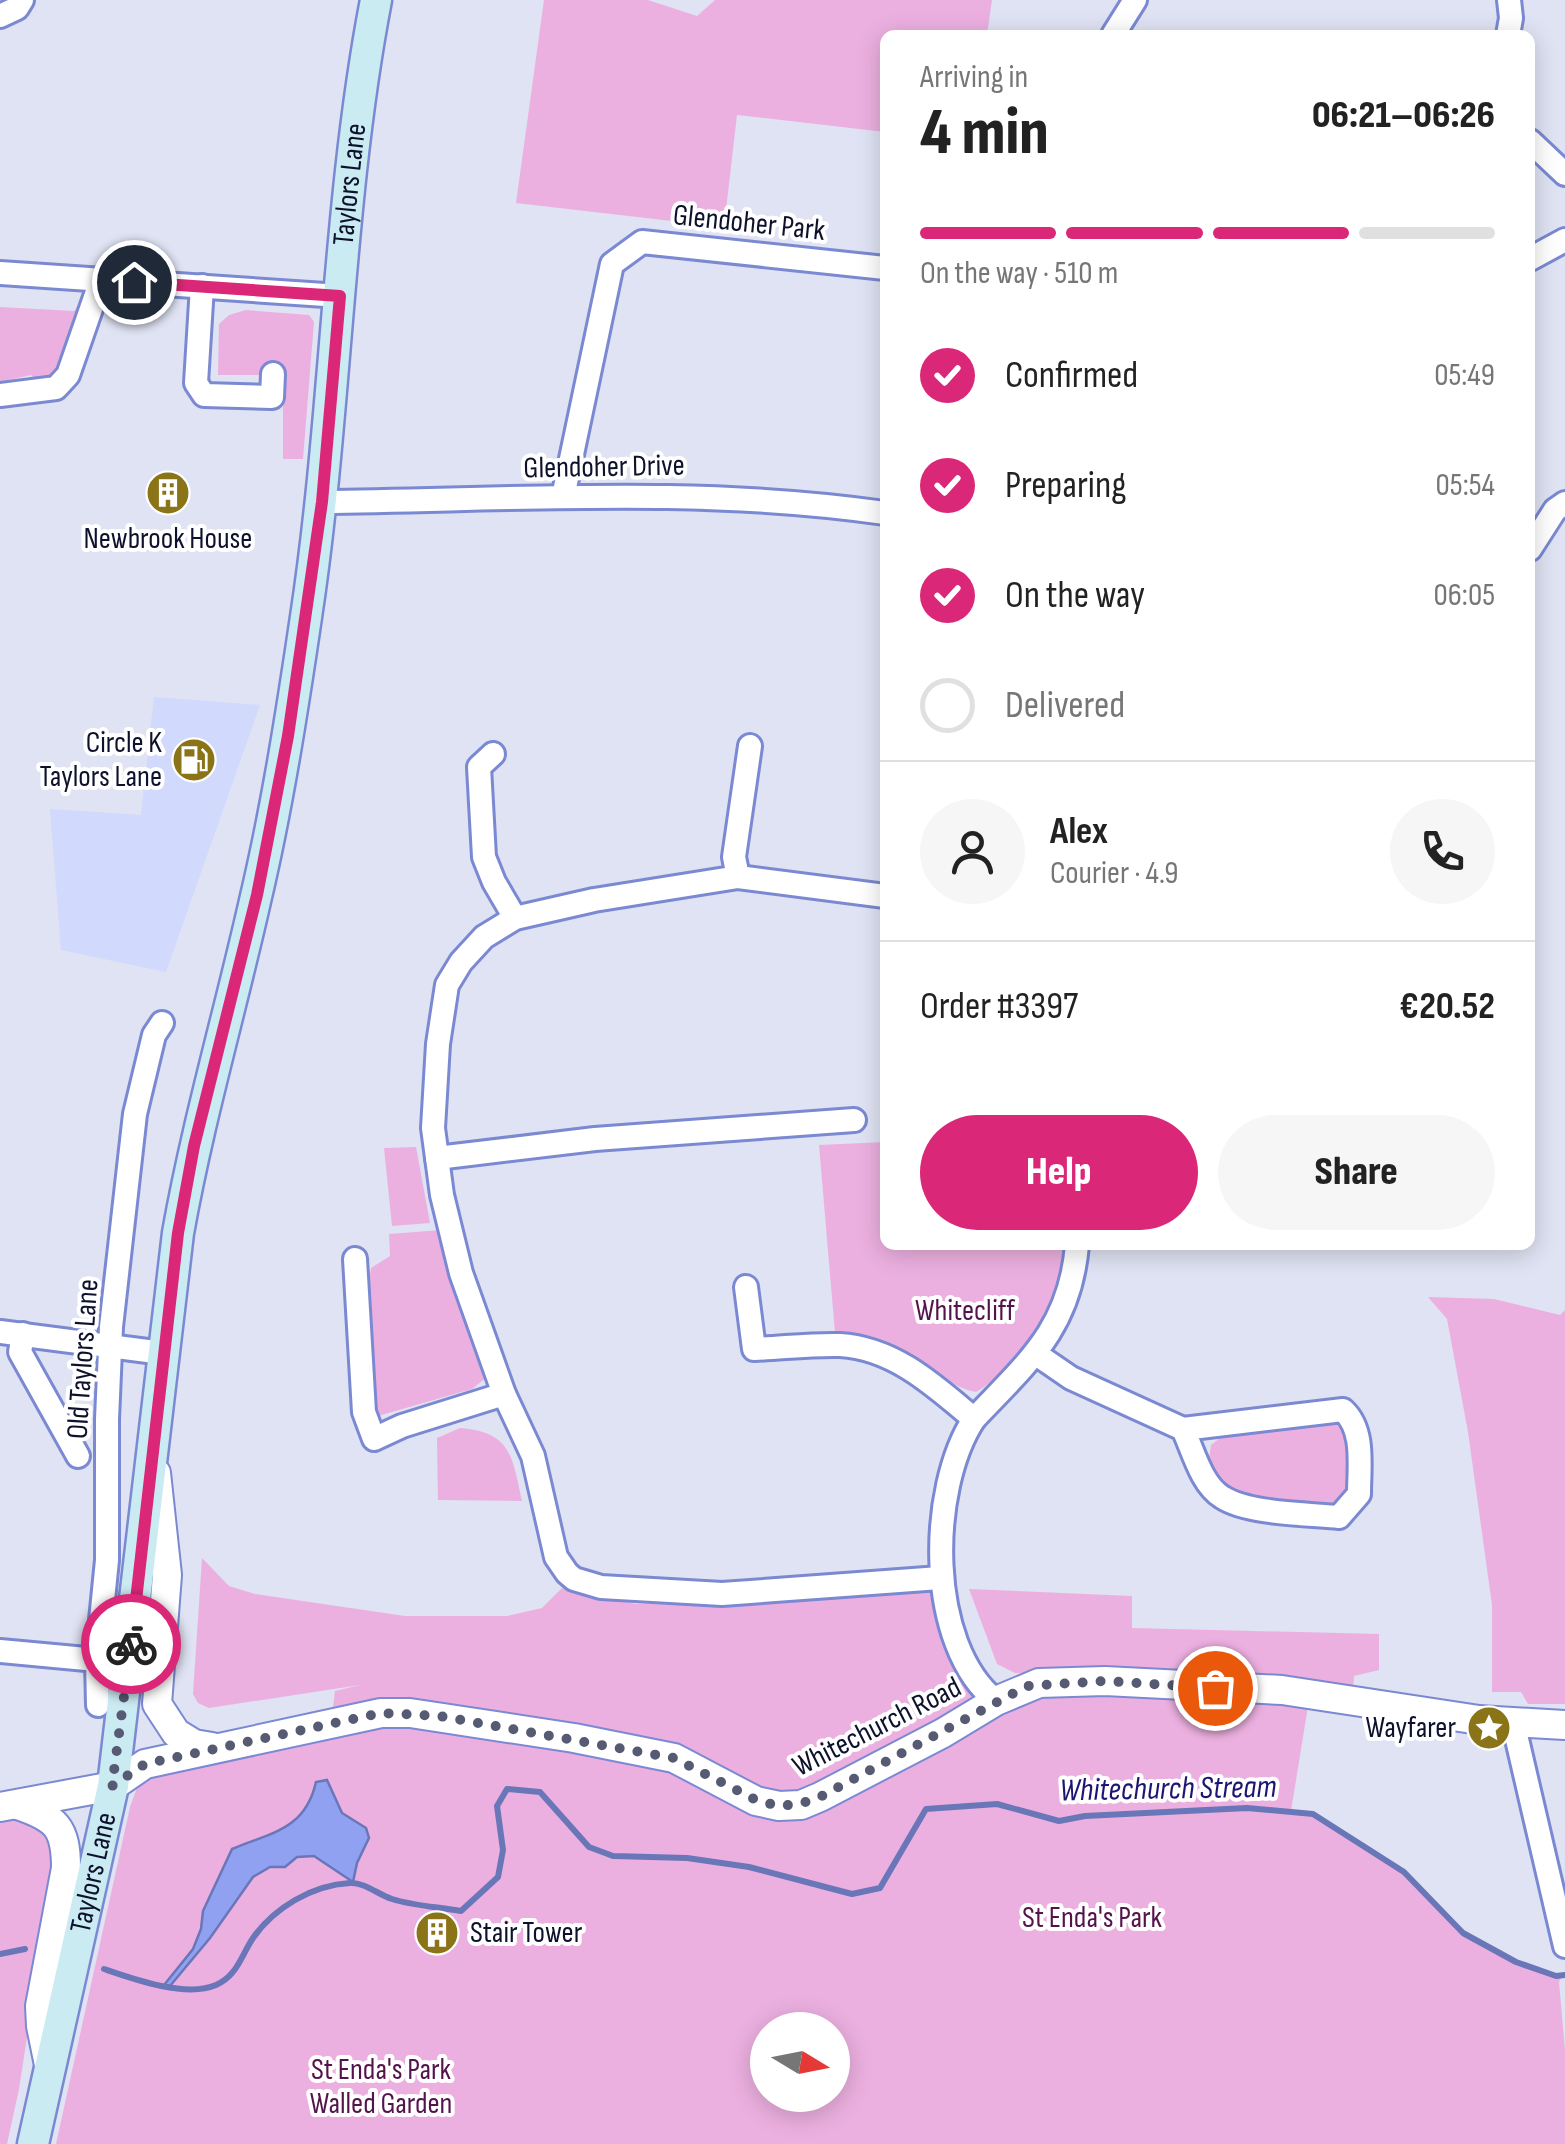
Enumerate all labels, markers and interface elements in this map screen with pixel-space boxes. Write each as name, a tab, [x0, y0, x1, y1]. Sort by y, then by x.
text: Arriving in	[920, 58, 1028, 97]
text: 06:21–06:26	[1312, 93, 1495, 138]
text: 4 min	[920, 95, 1049, 173]
street label: Taylors Lane	[326, 121, 374, 247]
street label: Glendoher Park	[671, 197, 827, 249]
pin	[92, 240, 177, 325]
text: On the way · 510 m	[920, 254, 1118, 293]
icon: home	[107, 255, 162, 310]
icon: check	[920, 348, 975, 403]
text: Confirmed	[1005, 353, 1138, 398]
text: 05:49	[1434, 356, 1495, 395]
street label: Glendoher Drive	[523, 448, 685, 486]
icon: check	[920, 458, 975, 513]
text: Preparing	[1005, 463, 1126, 508]
text: 05:54	[1436, 466, 1495, 505]
building icon: Newbrook House	[145, 470, 191, 516]
place label: Newbrook House	[84, 521, 252, 557]
icon: check	[920, 568, 975, 623]
text: On the way	[1005, 573, 1145, 618]
text: 06:05	[1434, 576, 1495, 615]
text: Delivered	[1005, 683, 1125, 728]
place label: Circle K Taylors Lane	[40, 725, 162, 795]
fuel station icon: Circle K Taylors Lane	[171, 737, 217, 783]
button: person	[920, 799, 1025, 904]
button: phone	[1390, 799, 1495, 904]
text: Alex	[1050, 809, 1108, 854]
text: Courier · 4.9	[1050, 854, 1178, 893]
text: Order #3397	[920, 984, 1078, 1029]
text: €20.52	[1399, 984, 1495, 1029]
button: Help	[920, 1115, 1198, 1230]
button: Share	[1218, 1115, 1495, 1230]
street label: Old Taylors Lane	[59, 1278, 107, 1440]
park label: Whitecliff	[915, 1293, 1016, 1329]
courier	[81, 1594, 181, 1694]
icon: bike	[104, 1617, 159, 1672]
pin	[1173, 1646, 1258, 1731]
icon: bag	[1188, 1661, 1243, 1716]
street label: Whitechurch Road	[787, 1669, 967, 1785]
place icon: Wayfarer	[1466, 1705, 1512, 1751]
place label: Wayfarer	[1365, 1710, 1456, 1746]
water label: Whitechurch Stream	[1059, 1768, 1277, 1810]
street label: Taylors Lane	[63, 1809, 125, 1936]
park label: St Enda's Park	[1022, 1900, 1163, 1936]
building icon: Stair Tower	[414, 1910, 460, 1956]
place label: Stair Tower	[470, 1915, 583, 1951]
north arrow	[750, 2012, 850, 2112]
map controls	[750, 2012, 850, 2112]
park label: St Enda's Park Walled Garden	[310, 2052, 452, 2122]

